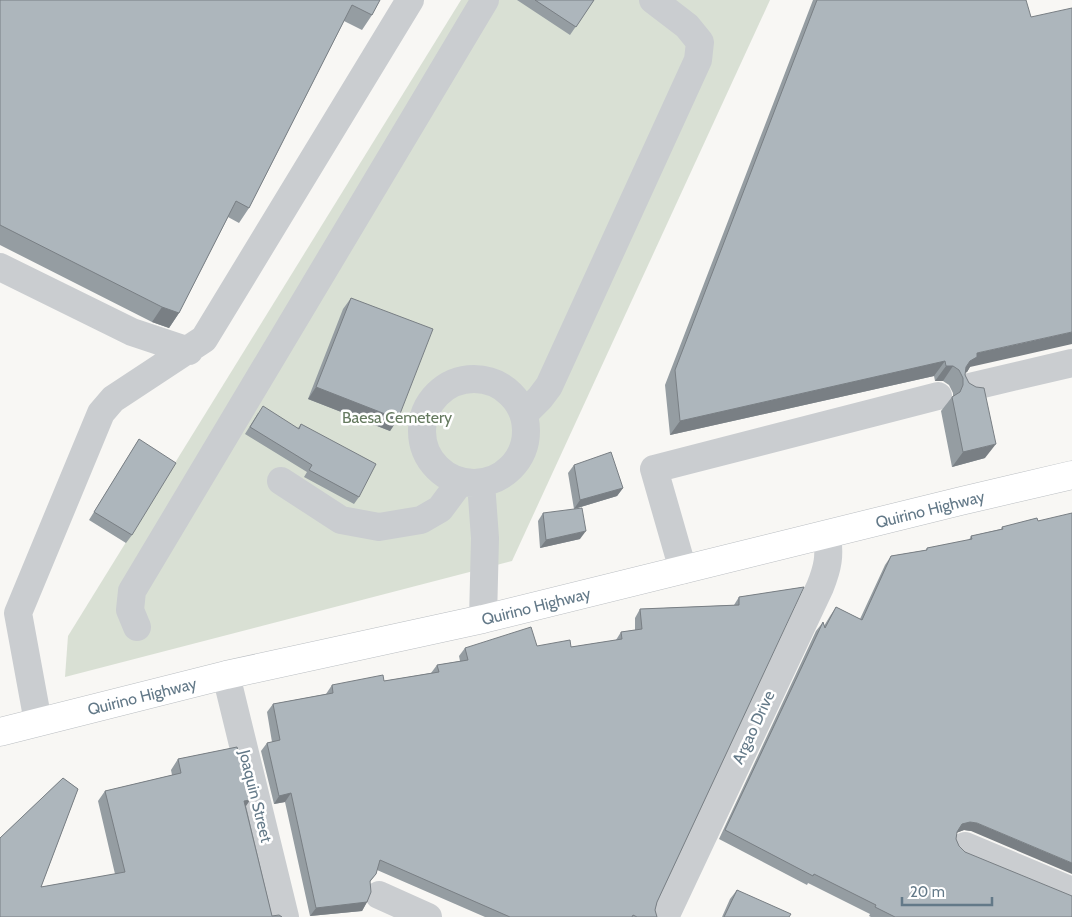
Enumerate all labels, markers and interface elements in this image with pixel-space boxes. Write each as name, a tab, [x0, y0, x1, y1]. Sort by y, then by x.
park label: Baesa Cemetery	[342, 408, 452, 427]
street label: Quirino Highway	[874, 487, 987, 532]
street label: Quirino Highway	[480, 584, 593, 629]
street label: Quirino Highway	[86, 674, 199, 719]
street label: Argao Drive	[728, 688, 779, 767]
street label: Joaquin Street	[235, 747, 276, 845]
scale bar	[902, 874, 992, 906]
text: 20 m	[910, 883, 945, 901]

